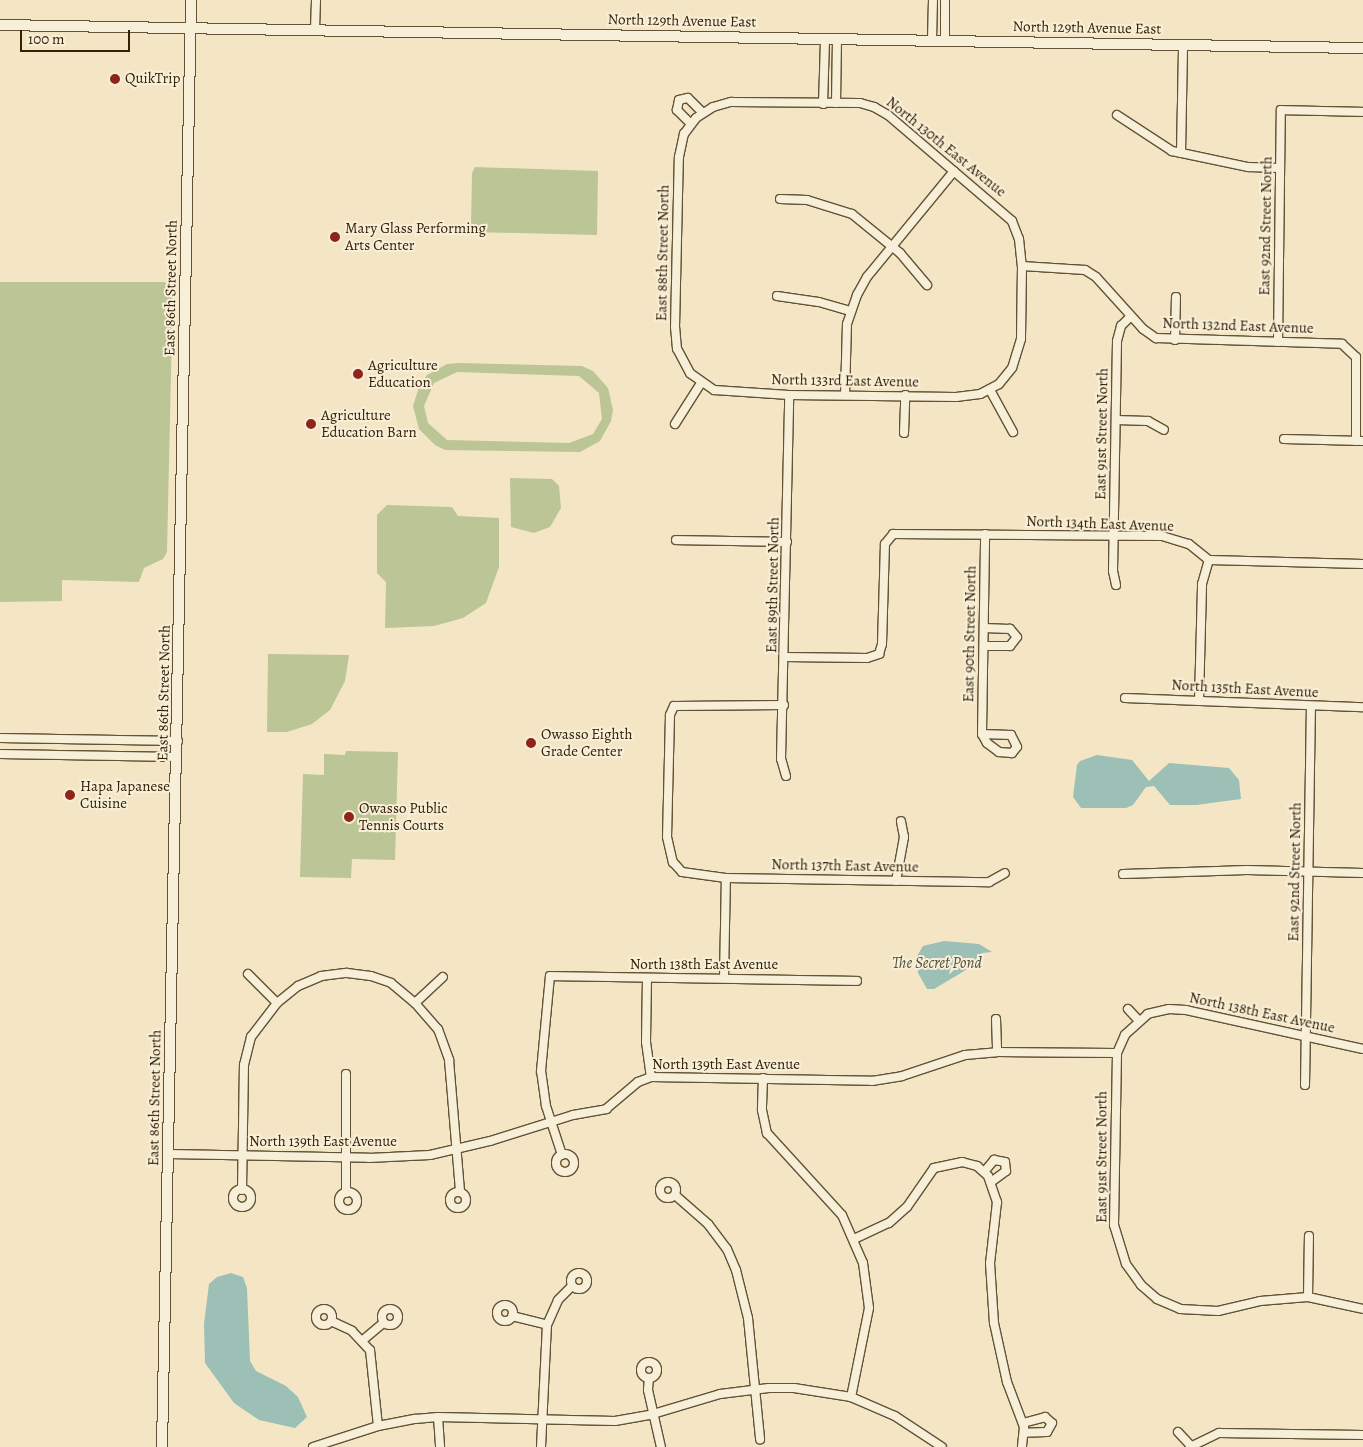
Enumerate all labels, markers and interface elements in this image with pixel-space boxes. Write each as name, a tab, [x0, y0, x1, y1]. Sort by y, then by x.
street label: North 129th Avenue East	[607, 11, 757, 31]
street label: North 129th Avenue East	[1012, 18, 1162, 38]
scale bar	[22, 20, 132, 52]
text: 100 m	[28, 29, 65, 49]
place label: QuikTrip	[125, 70, 180, 88]
marker: QuikTrip	[109, 73, 121, 85]
street label: North 130th East Avenue	[882, 93, 1010, 201]
street label: East 92nd Street North	[1256, 156, 1276, 296]
street label: East 88th Street North	[653, 185, 673, 321]
place label: Mary Glass Performing Arts Center	[345, 219, 486, 254]
street label: East 86th Street North	[161, 220, 181, 356]
marker: Mary Glass Performing Arts Center	[329, 231, 341, 243]
street label: North 132nd East Avenue	[1162, 314, 1314, 338]
place label: Agriculture Education	[368, 356, 438, 391]
marker: Agriculture Education	[352, 368, 364, 380]
street label: East 91st Street North	[1092, 368, 1112, 500]
street label: North 133rd East Avenue	[771, 371, 919, 391]
place label: Agriculture Education Barn	[321, 406, 417, 441]
marker: Agriculture Education Barn	[305, 418, 317, 430]
street label: North 134th East Avenue	[1026, 512, 1174, 536]
street label: East 89th Street North	[763, 517, 783, 653]
street label: East 90th Street North	[960, 565, 980, 703]
street label: East 86th Street North	[154, 625, 174, 761]
street label: North 135th East Avenue	[1171, 676, 1319, 702]
place label: Owasso Eighth Grade Center	[541, 725, 632, 760]
marker: Owasso Eighth Grade Center	[525, 737, 537, 749]
place label: Hapa Japanese Cuisine	[80, 777, 170, 812]
marker: Hapa Japanese Cuisine	[64, 789, 76, 801]
place label: Owasso Public Tennis Courts	[359, 799, 448, 834]
street label: East 92nd Street North	[1285, 802, 1305, 942]
marker: Owasso Public Tennis Courts	[343, 811, 355, 823]
street label: North 137th East Avenue	[771, 856, 919, 876]
water label: The Secret Pond	[892, 953, 982, 973]
street label: North 138th East Avenue	[630, 956, 778, 974]
street label: North 138th East Avenue	[1188, 989, 1336, 1037]
street label: East 86th Street North	[145, 1030, 165, 1166]
street label: North 139th East Avenue	[652, 1056, 800, 1074]
street label: East 91st Street North	[1093, 1091, 1111, 1223]
street label: North 139th East Avenue	[249, 1133, 397, 1151]

